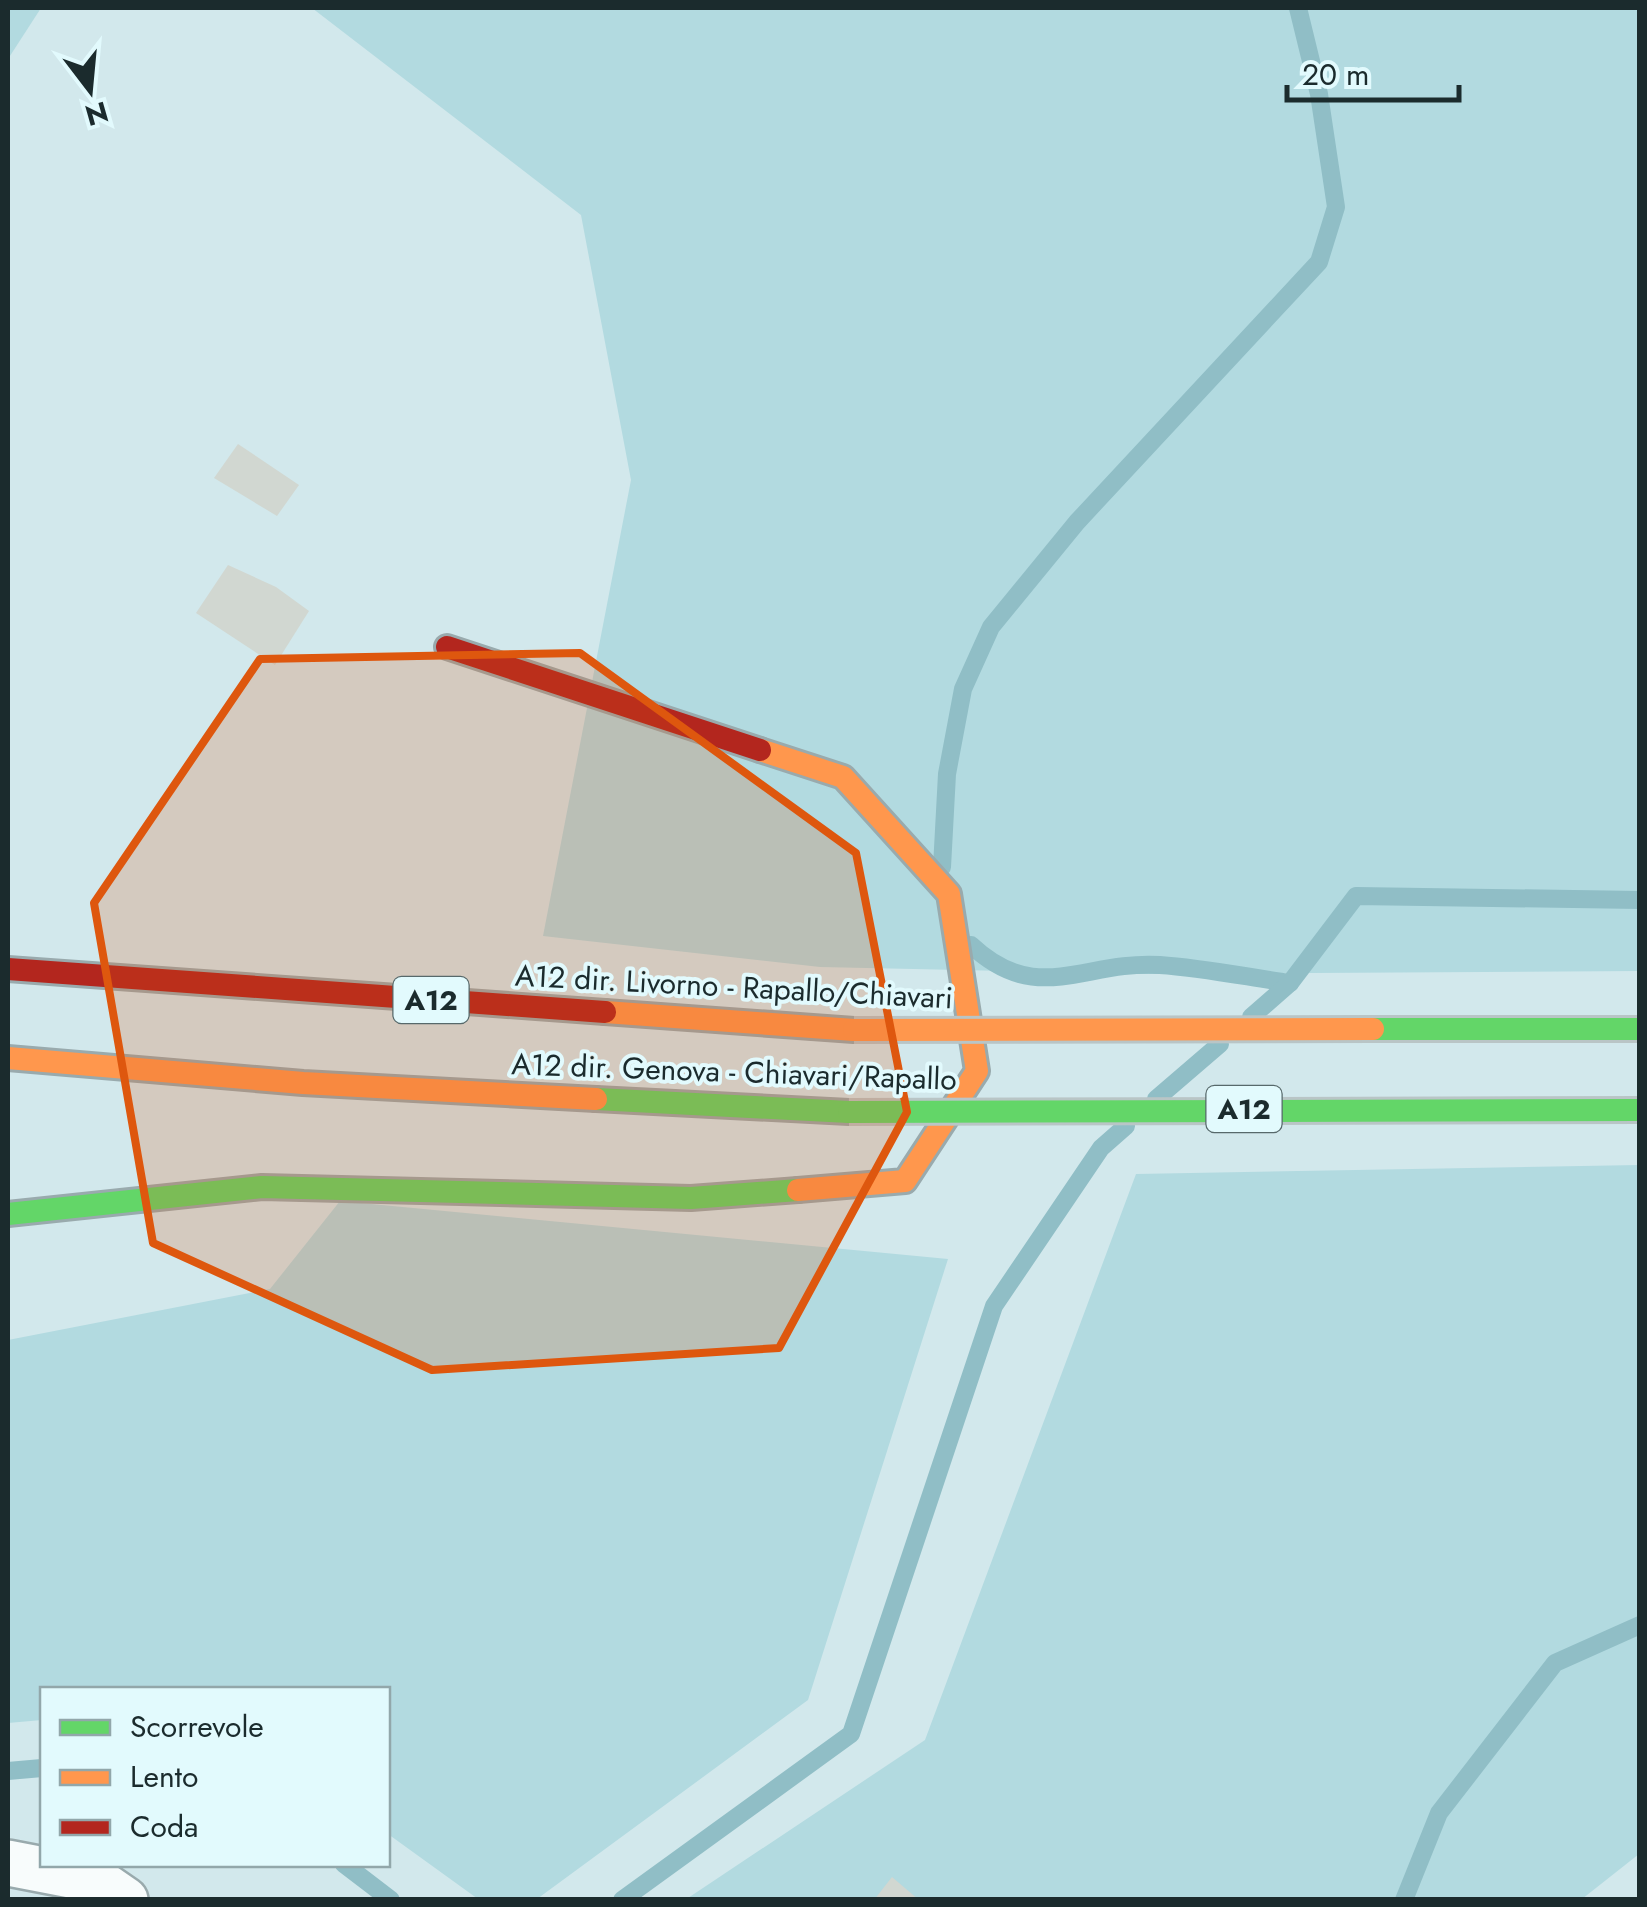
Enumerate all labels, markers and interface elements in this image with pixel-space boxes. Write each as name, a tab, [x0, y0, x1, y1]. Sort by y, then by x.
north arrow	[40, 40, 140, 140]
scale bar	[1287, 40, 1460, 102]
text: 20 m	[1302, 53, 1369, 96]
text: N	[80, 91, 113, 136]
street label: A12 dir. Livorno - Rapallo/Chiavari	[514, 954, 954, 1019]
road number: A12	[394, 977, 468, 1023]
street label: A12 dir. Genova - Chiavari/Rapallo	[511, 1042, 957, 1101]
road number: A12	[1206, 1086, 1282, 1132]
legend	[40, 1687, 390, 1867]
text: Scorrevole	[130, 1705, 264, 1748]
text: Lento	[130, 1755, 198, 1798]
text: Coda	[130, 1805, 198, 1848]

